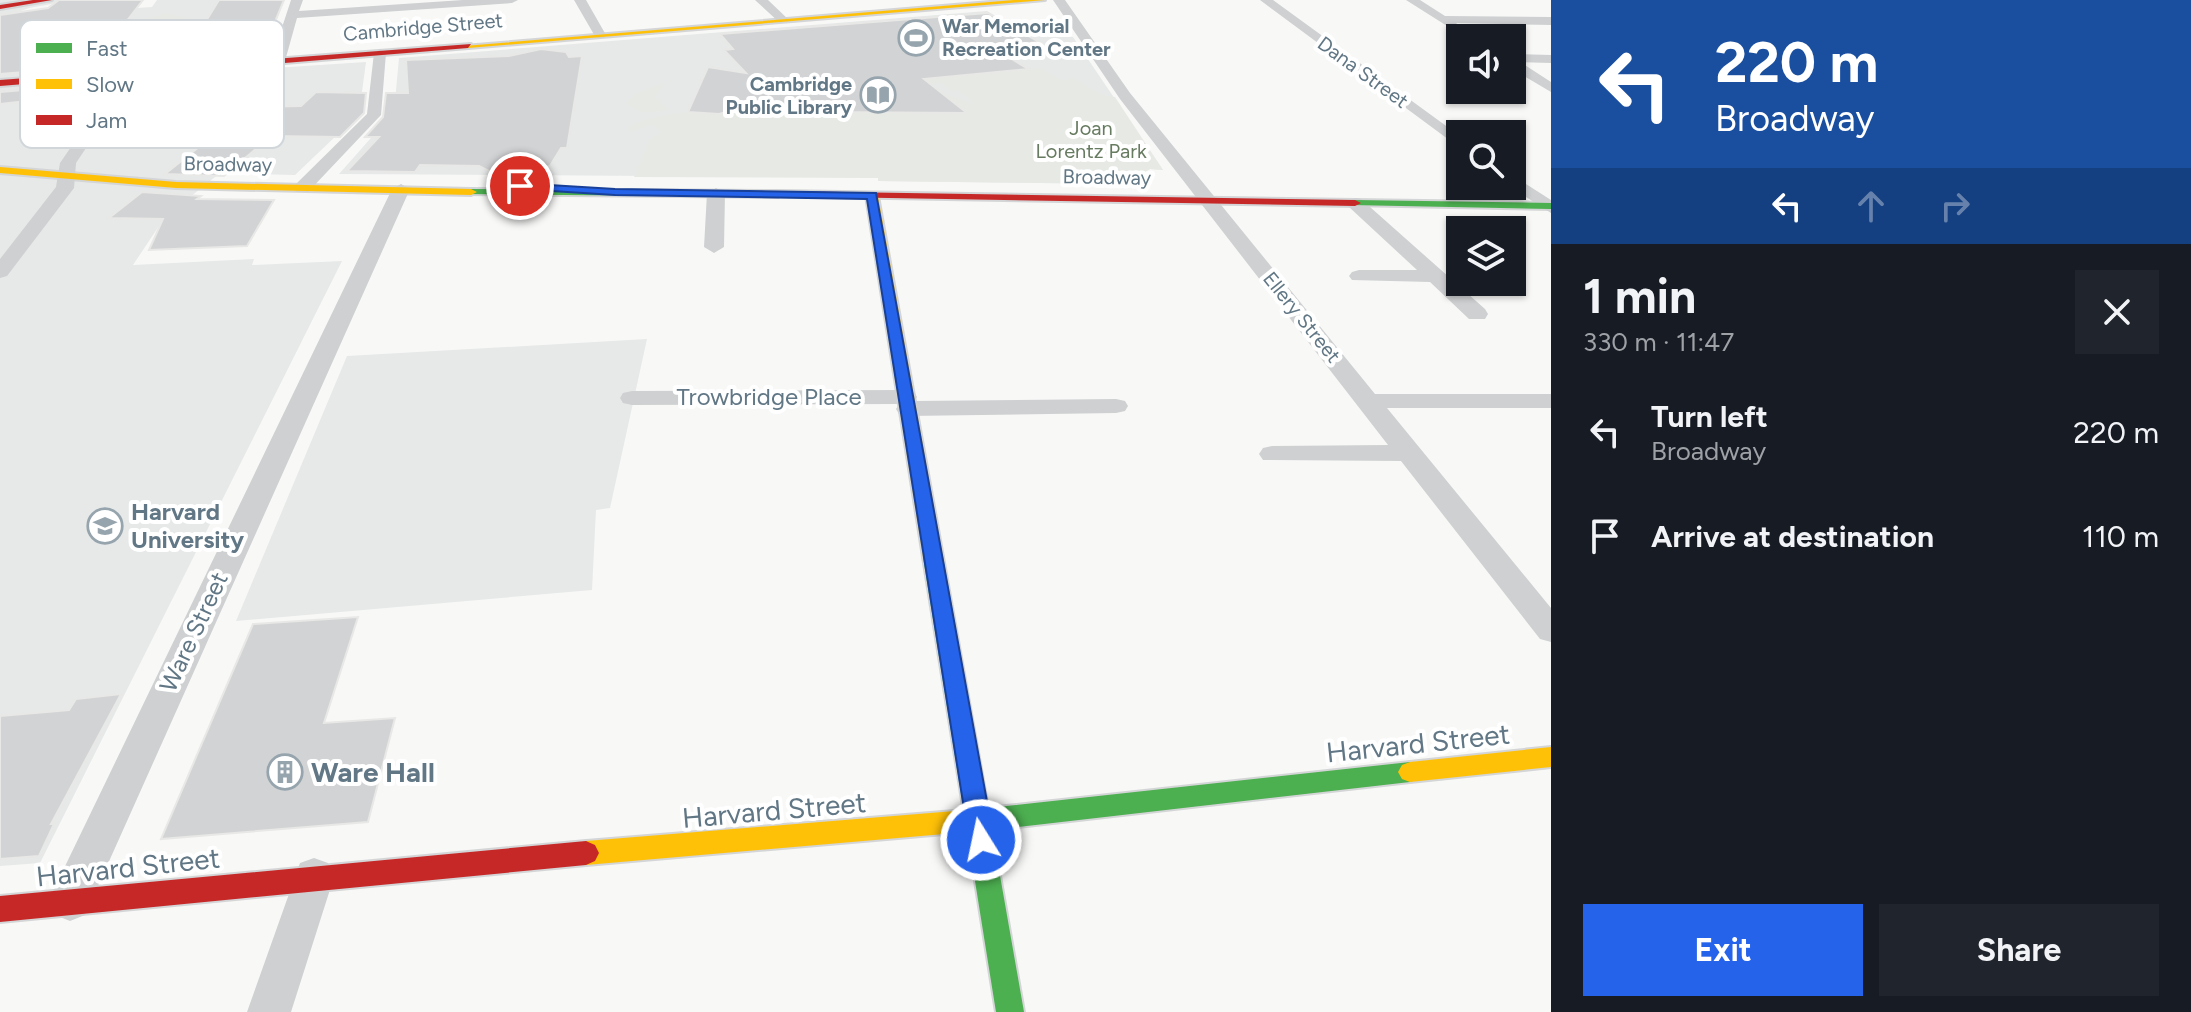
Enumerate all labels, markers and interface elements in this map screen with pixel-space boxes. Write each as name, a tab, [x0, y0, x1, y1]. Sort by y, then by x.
street label: Cambridge Street	[342, 8, 504, 46]
place label: War Memorial Recreation Center	[942, 14, 1111, 61]
sports icon: War Memorial Recreation Center	[897, 19, 935, 57]
legend	[20, 20, 284, 148]
map controls	[1446, 24, 1526, 296]
button: sound	[1446, 24, 1526, 104]
text: 220 m	[1715, 29, 1878, 96]
street label: Dana Street	[1313, 31, 1413, 113]
icon: left	[1583, 32, 1687, 136]
text: Fast	[86, 35, 128, 62]
text: Slow	[86, 71, 135, 98]
place label: Cambridge Public Library	[726, 72, 852, 119]
library icon: Cambridge Public Library	[859, 76, 897, 114]
text: Broadway	[1715, 97, 1874, 140]
text: Jam	[86, 107, 127, 134]
park label: Joan Lorentz Park	[1035, 116, 1147, 163]
button: search	[1446, 120, 1526, 200]
street label: Broadway	[184, 151, 273, 177]
pin	[486, 152, 554, 220]
icon: arrive	[498, 164, 542, 208]
street label: Broadway	[1063, 164, 1152, 190]
icon: left	[1765, 184, 1809, 228]
icon: ahead	[1849, 184, 1893, 228]
icon: right	[1933, 184, 1977, 228]
button: layers	[1446, 216, 1526, 296]
street label: Ellery Street	[1258, 267, 1346, 367]
text: 1 min	[1583, 267, 1696, 325]
button: close	[2075, 270, 2159, 354]
text: 330 m · 11:47	[1583, 326, 1734, 358]
street label: Trowbridge Place	[676, 382, 862, 411]
text: Turn left	[1651, 398, 1768, 435]
icon: left	[1583, 410, 1627, 454]
text: 220 m	[2073, 414, 2159, 451]
text: Broadway	[1651, 435, 1766, 467]
place label: Harvard University	[131, 497, 244, 554]
school or university icon: Harvard University	[86, 507, 124, 545]
icon: arrive	[1583, 514, 1627, 558]
text: Arrive at destination	[1651, 518, 1934, 555]
text: 110 m	[2082, 518, 2159, 555]
street label: Ware Street	[153, 567, 234, 696]
street label: Harvard Street	[1324, 716, 1512, 770]
building icon: Ware Hall	[266, 753, 304, 791]
place label: Ware Hall	[311, 755, 435, 789]
street label: Harvard Street	[681, 785, 867, 835]
position arrow	[939, 798, 1023, 882]
street label: Harvard Street	[34, 840, 222, 894]
button: Exit	[1583, 904, 1863, 996]
button: Share	[1879, 904, 2159, 996]

